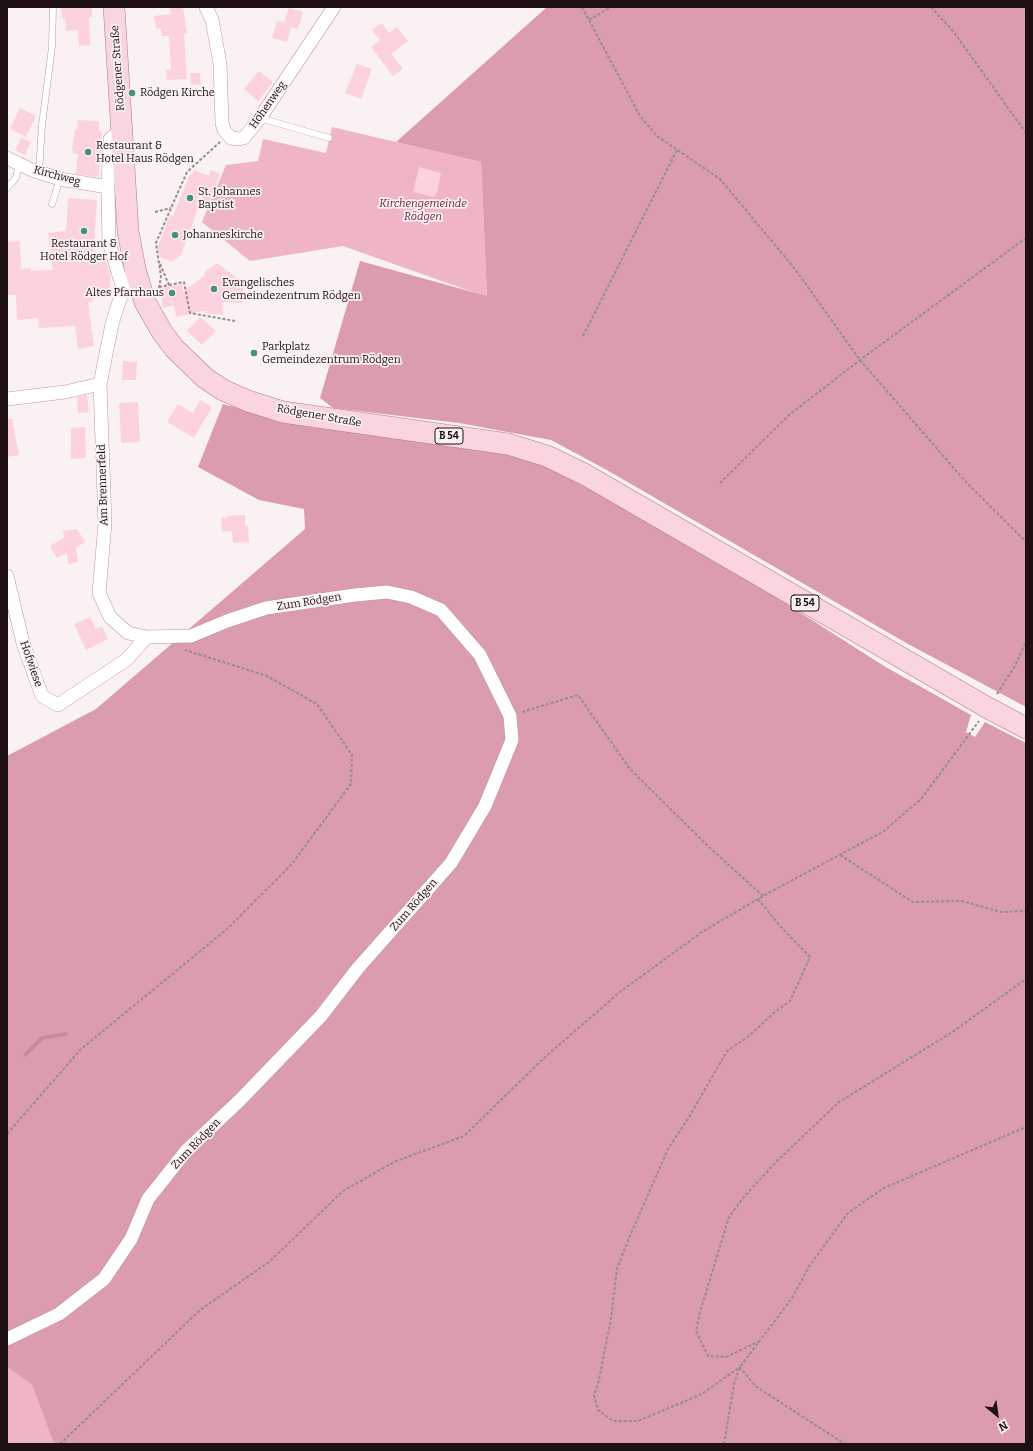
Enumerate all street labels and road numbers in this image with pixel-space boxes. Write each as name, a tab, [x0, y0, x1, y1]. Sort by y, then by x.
street label: Rödgener Straße	[108, 25, 128, 111]
street label: Höhenweg	[247, 79, 289, 131]
street label: Kirchweg	[32, 163, 82, 189]
street label: Rödgener Straße	[276, 402, 362, 430]
road number: B 54	[435, 428, 463, 444]
street label: Am Brennerfeld	[95, 444, 111, 526]
street label: Zum Rödgen	[276, 590, 342, 614]
road number: B 54	[791, 595, 819, 611]
street label: Hofwiese	[17, 639, 45, 689]
street label: Zum Rödgen	[388, 876, 440, 934]
street label: Zum Rödgen	[169, 1116, 223, 1172]

